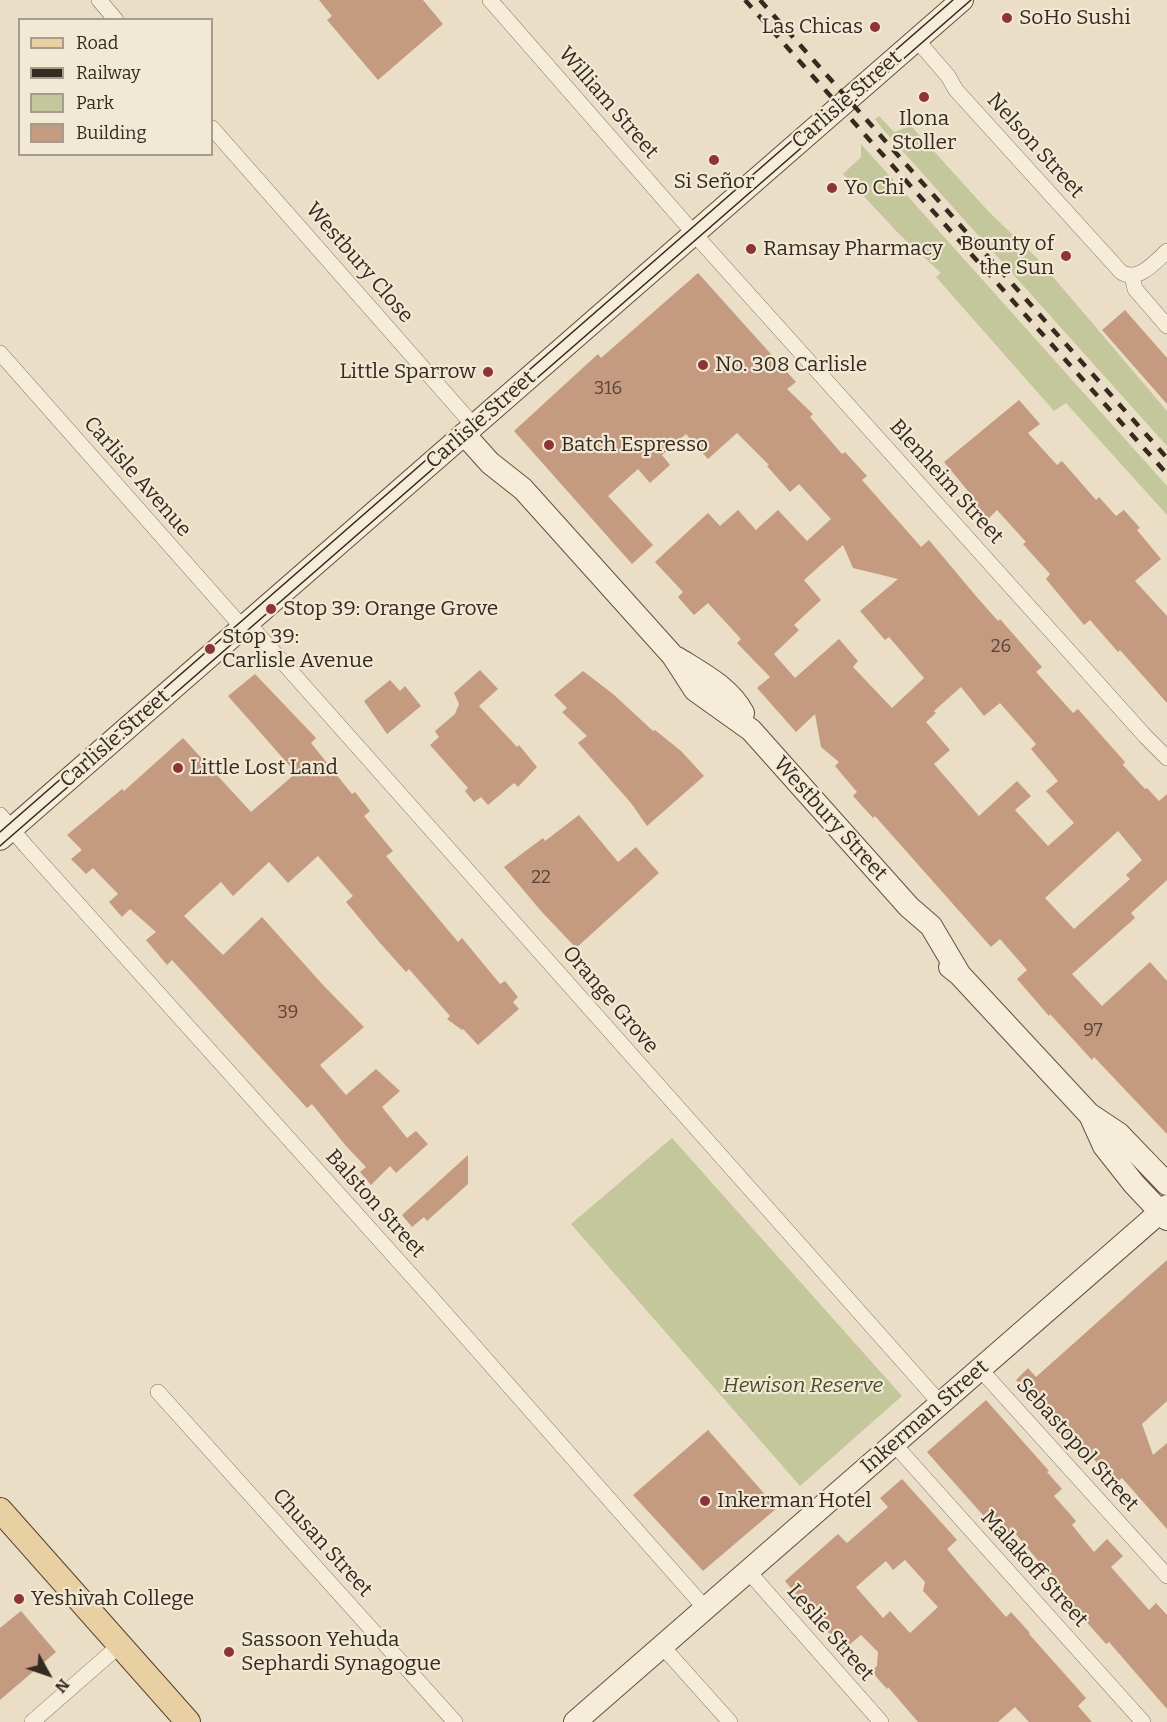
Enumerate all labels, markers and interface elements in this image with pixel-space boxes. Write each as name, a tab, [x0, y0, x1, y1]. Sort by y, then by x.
place label: SoHo Sushi	[1019, 5, 1131, 31]
marker: SoHo Sushi	[1000, 11, 1014, 25]
place label: Las Chicas	[762, 14, 863, 40]
legend	[18, 18, 213, 156]
marker: Las Chicas	[868, 20, 882, 34]
text: Road	[76, 32, 118, 54]
street label: William Street	[553, 42, 663, 164]
street label: Carlisle Street	[787, 46, 907, 154]
text: Railway	[76, 62, 140, 84]
street label: Nelson Street	[981, 88, 1089, 204]
marker: Ilona Stoller	[917, 90, 931, 104]
text: Park	[76, 92, 114, 114]
place label: Ilona Stoller	[892, 106, 956, 156]
text: Building	[76, 122, 147, 144]
marker: Si Señor	[707, 153, 721, 167]
place label: Si Señor	[674, 169, 754, 195]
place label: Yo Chi	[844, 175, 904, 201]
marker: Yo Chi	[825, 181, 839, 195]
street label: Westbury Close	[300, 198, 418, 328]
place label: Bounty of the Sun	[960, 231, 1054, 281]
place label: Ramsay Pharmacy	[763, 236, 943, 262]
marker: Ramsay Pharmacy	[744, 242, 758, 256]
marker: Bounty of the Sun	[1059, 249, 1073, 263]
place label: No. 308 Carlisle	[715, 352, 867, 378]
marker: No. 308 Carlisle	[696, 358, 710, 372]
place label: Little Sparrow	[340, 359, 476, 385]
marker: Little Sparrow	[481, 365, 495, 379]
street label: Carlisle Street	[421, 366, 541, 474]
house number: 316	[594, 378, 622, 400]
street label: Carlisle Avenue	[78, 412, 196, 542]
street label: Blenheim Street	[884, 415, 1008, 549]
place label: Batch Espresso	[561, 432, 708, 458]
marker: Batch Espresso	[542, 438, 556, 452]
place label: Stop 39: Orange Grove	[283, 596, 498, 622]
marker: Stop 39: Orange Grove	[264, 602, 278, 616]
place label: Stop 39: Carlisle Avenue	[222, 624, 373, 674]
house number: 26	[991, 636, 1011, 658]
marker: Stop 39: Carlisle Avenue	[203, 642, 217, 656]
street label: Carlisle Street	[55, 685, 175, 793]
street label: Westbury Street	[768, 752, 892, 886]
place label: Little Lost Land	[190, 755, 338, 781]
marker: Little Lost Land	[171, 761, 185, 775]
house number: 22	[531, 867, 551, 889]
street label: Orange Grove	[557, 941, 663, 1059]
house number: 39	[278, 1002, 298, 1024]
house number: 97	[1083, 1020, 1103, 1042]
street label: Balston Street	[320, 1145, 430, 1263]
street label: Inkerman Street	[856, 1355, 994, 1479]
park label: Hewison Reserve	[723, 1373, 883, 1399]
street label: Sebastopol Street	[1010, 1373, 1144, 1517]
street label: Chusan Street	[267, 1484, 377, 1602]
place label: Inkerman Hotel	[717, 1488, 872, 1514]
marker: Inkerman Hotel	[698, 1494, 712, 1508]
street label: Malakoff Street	[975, 1506, 1093, 1632]
street label: Leslie Street	[781, 1579, 879, 1687]
place label: Yeshivah College	[31, 1586, 194, 1612]
marker: Yeshivah College	[12, 1592, 26, 1606]
place label: Sassoon Yehuda Sephardi Synagogue	[241, 1627, 441, 1677]
north arrow	[18, 1644, 78, 1704]
marker: Sassoon Yehuda Sephardi Synagogue	[222, 1645, 236, 1659]
text: N	[51, 1675, 73, 1697]

